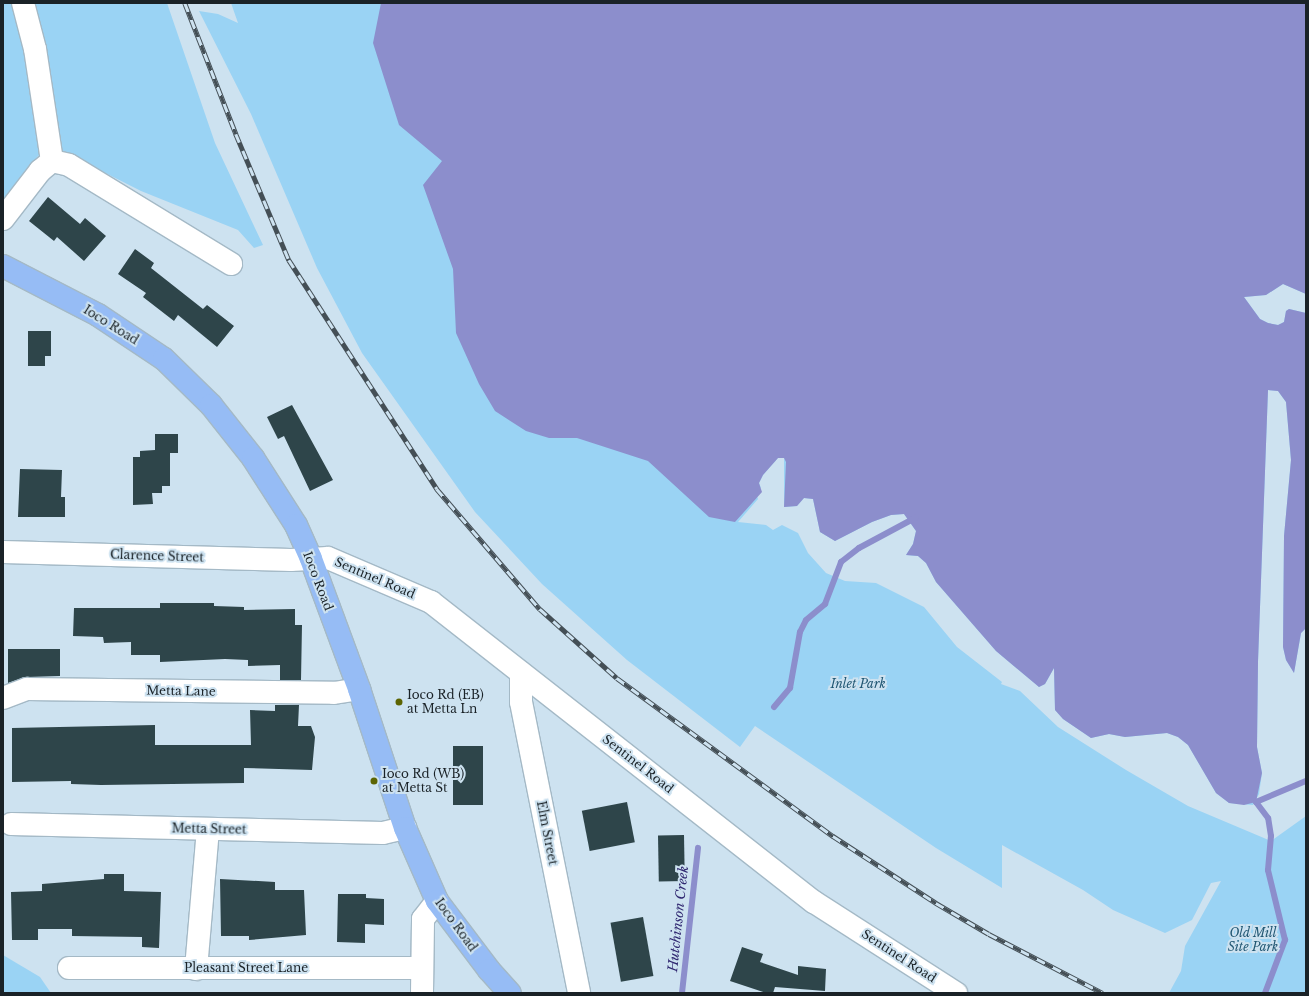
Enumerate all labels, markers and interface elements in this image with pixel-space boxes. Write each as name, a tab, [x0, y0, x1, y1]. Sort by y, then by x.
street label: Ioco Road	[81, 302, 141, 348]
street label: Clarence Street	[110, 547, 204, 565]
street label: Ioco Road	[300, 549, 336, 613]
street label: Sentinel Road	[333, 555, 417, 601]
park label: Inlet Park	[830, 677, 886, 691]
street label: Metta Lane	[146, 683, 216, 699]
place label: Ioco Rd (EB) at Metta Ln	[407, 688, 484, 716]
marker: Ioco Rd (EB) at Metta Ln	[394, 697, 404, 707]
street label: Sentinel Road	[600, 732, 676, 796]
place label: Ioco Rd (WB) at Metta St	[382, 767, 464, 795]
marker: Ioco Rd (WB) at Metta St	[369, 776, 379, 786]
street label: Elm Street	[534, 800, 560, 866]
street label: Metta Street	[171, 821, 247, 837]
water label: Hutchinson Creek	[666, 865, 692, 973]
street label: Ioco Road	[432, 896, 480, 954]
park label: Old Mill Site Park	[1228, 926, 1278, 954]
street label: Sentinel Road	[859, 927, 939, 985]
street label: Pleasant Street Lane	[184, 961, 308, 975]

